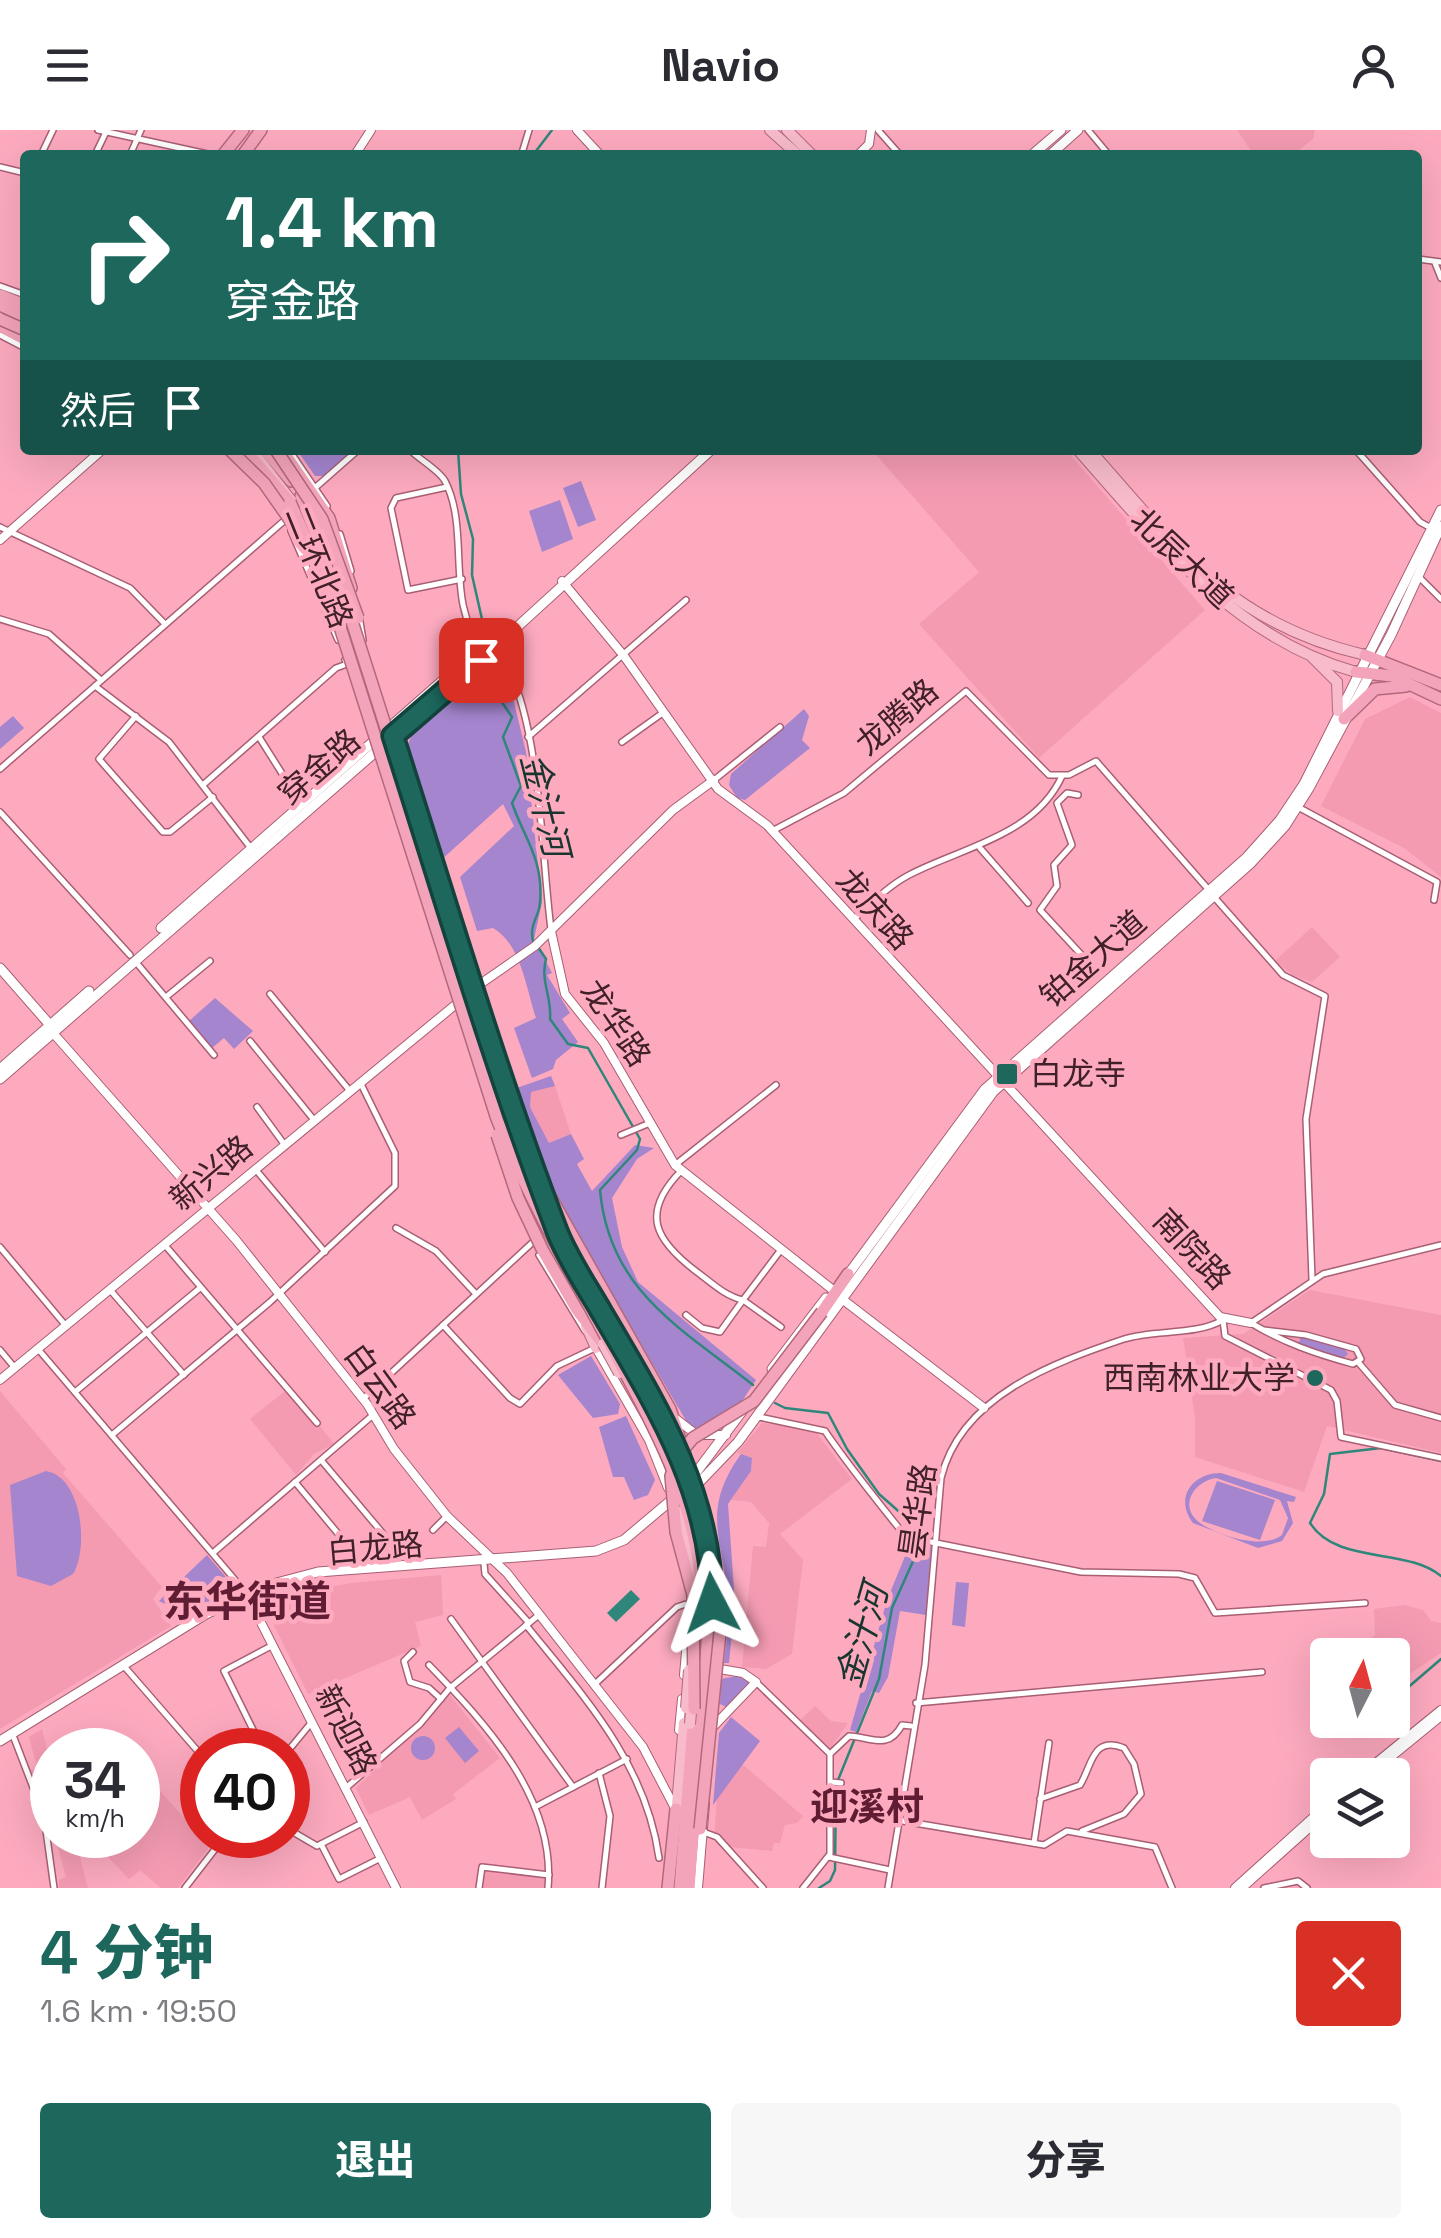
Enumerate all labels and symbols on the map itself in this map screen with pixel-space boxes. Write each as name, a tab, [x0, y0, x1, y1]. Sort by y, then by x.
street label: 北辰大道	[1122, 499, 1242, 617]
street label: 二环北路	[276, 500, 362, 634]
pin	[439, 618, 524, 703]
street label: 龙腾路	[848, 670, 946, 764]
street label: 穿金路	[270, 720, 368, 814]
water label: 金汁河	[511, 749, 580, 867]
street label: 龙庆路	[828, 860, 922, 958]
street label: 铂金大道	[1032, 902, 1154, 1016]
street label: 龙华路	[573, 972, 659, 1074]
place label: 白龙寺	[1030, 1054, 1126, 1094]
marker: 白龙寺	[994, 1061, 1020, 1087]
street label: 新兴路	[161, 1127, 261, 1219]
street label: 南院路	[1145, 1200, 1239, 1298]
street label: 白云路	[336, 1335, 424, 1437]
place label: 西南林业大学	[1103, 1358, 1295, 1398]
marker: 西南林业大学	[1304, 1367, 1326, 1389]
street label: 昙华路	[892, 1461, 944, 1561]
street label: 白龙路	[325, 1524, 425, 1572]
position arrow	[660, 1551, 764, 1655]
water label: 金汁河	[826, 1574, 899, 1693]
district label: 东华街道	[163, 1575, 331, 1628]
north arrow	[1310, 1638, 1410, 1738]
street label: 新迎路	[306, 1678, 386, 1782]
speed limit sign: 40	[180, 1728, 310, 1858]
district label: 迎溪村	[810, 1783, 924, 1831]

